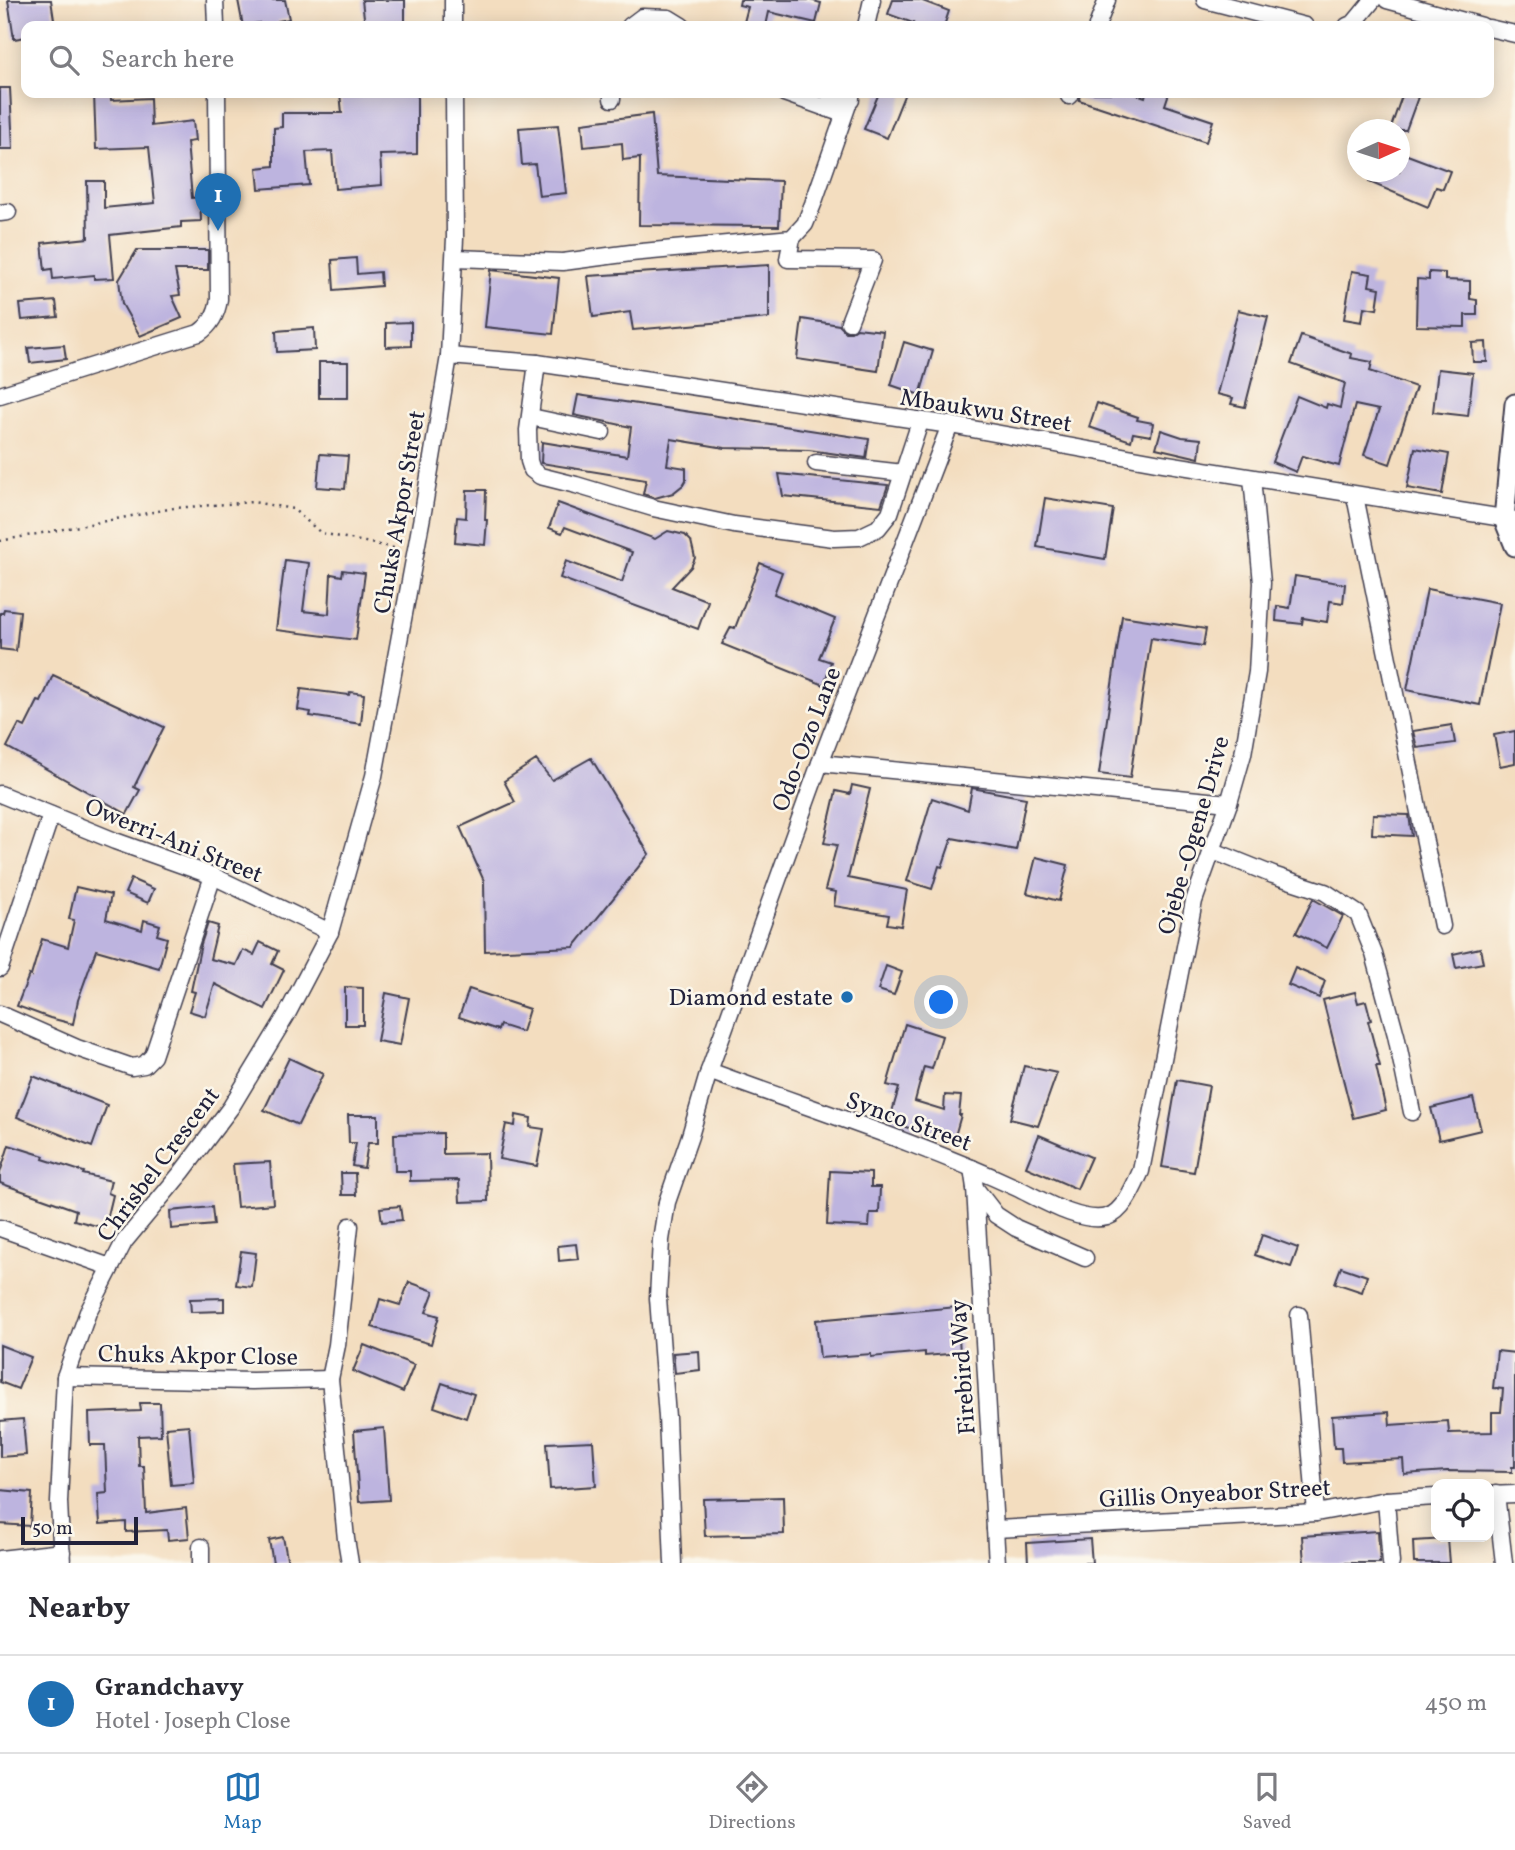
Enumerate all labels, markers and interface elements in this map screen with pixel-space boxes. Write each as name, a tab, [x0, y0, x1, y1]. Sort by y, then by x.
search box	[21, 21, 1494, 98]
icon: search	[45, 41, 83, 79]
text: Search here	[101, 42, 234, 78]
north arrow	[1347, 119, 1410, 182]
pin: 1	[195, 173, 241, 231]
street label: Mbaukwu Street	[897, 382, 1074, 442]
street label: Chuks Akpor Street	[366, 408, 436, 617]
street label: Odo-Ozo Lane	[765, 662, 851, 817]
street label: Ojebe -Ogene Drive	[1150, 732, 1240, 939]
street label: Owerri-Ani Street	[79, 791, 267, 893]
place label: Diamond estate	[668, 982, 833, 1016]
your location	[924, 985, 958, 1019]
marker: Diamond estate	[839, 989, 855, 1005]
street label: Chrisbel Crescent	[90, 1081, 229, 1250]
street label: Synco Street	[841, 1084, 976, 1161]
street label: Firebird Way	[942, 1298, 986, 1436]
street label: Chuks Akpor Close	[98, 1338, 298, 1376]
street label: Gillis Onyeabor Street	[1098, 1472, 1332, 1518]
map controls	[1431, 1479, 1494, 1542]
button: locate	[1431, 1479, 1494, 1542]
scale bar	[21, 1514, 138, 1546]
text: 50 m	[32, 1516, 73, 1542]
text: Nearby	[28, 1588, 130, 1630]
text: Grandchavy	[95, 1670, 244, 1706]
text: 1	[46, 1688, 56, 1720]
text: 450 m	[1425, 1688, 1487, 1720]
text: Hotel · Joseph Close	[95, 1706, 291, 1738]
tab: Map	[223, 1768, 262, 1836]
tab: Directions	[709, 1768, 796, 1836]
tab: Saved	[1243, 1768, 1291, 1836]

